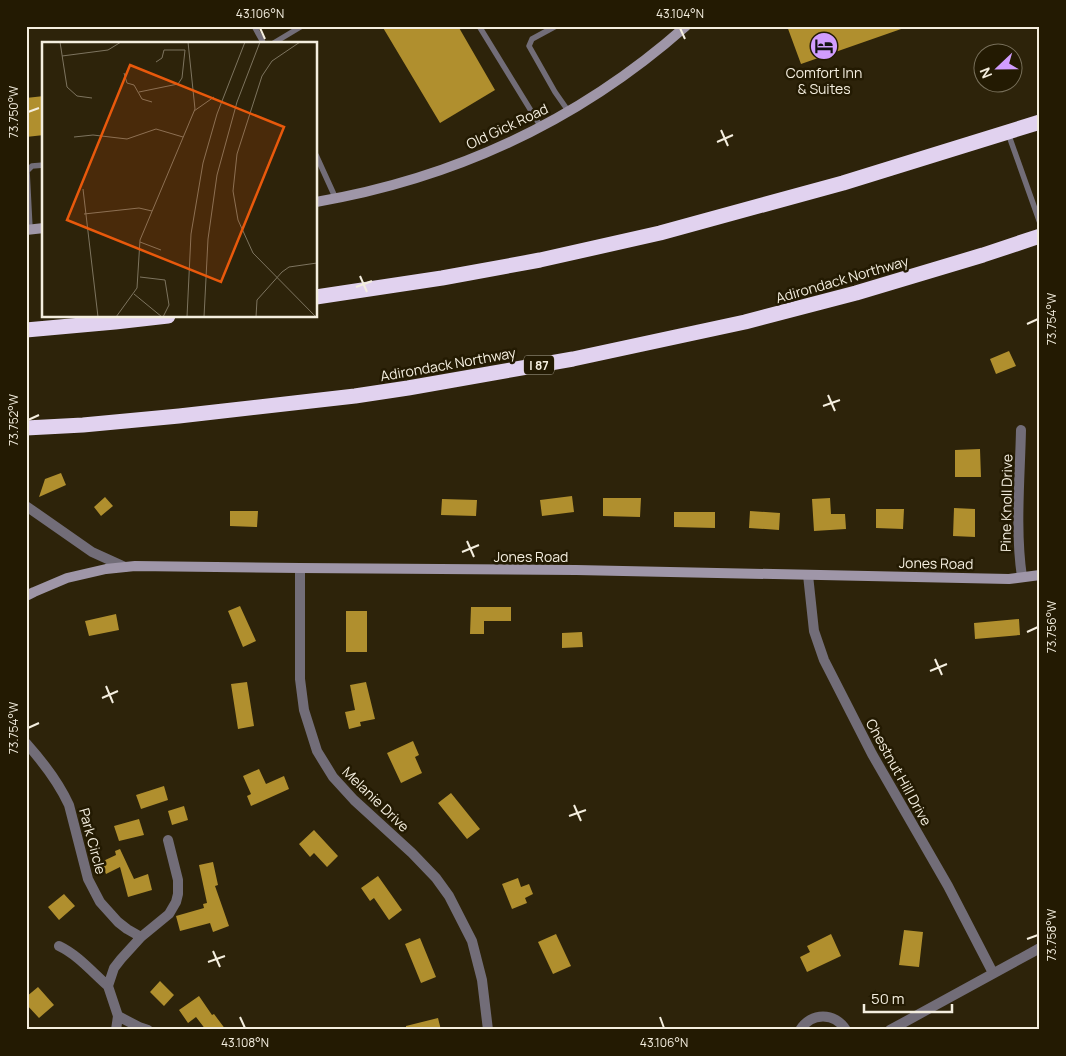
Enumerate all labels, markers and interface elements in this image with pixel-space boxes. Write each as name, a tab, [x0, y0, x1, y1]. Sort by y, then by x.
text: 43.106°N	[236, 5, 284, 22]
text: 43.104°N	[656, 5, 704, 22]
hotel icon: Comfort Inn & Suites	[809, 31, 839, 61]
inset map	[42, 42, 318, 318]
north arrow	[974, 42, 1024, 92]
place label: Comfort Inn & Suites	[786, 63, 862, 98]
text: N	[975, 65, 996, 81]
text: 73.750°W	[5, 85, 22, 138]
street label: Old Gick Road	[463, 99, 551, 153]
street label: Adirondack Northway	[773, 251, 911, 307]
text: 73.754°W	[1043, 292, 1060, 345]
street label: Adirondack Northway	[379, 343, 518, 385]
road number: I 87	[524, 356, 554, 374]
text: 73.752°W	[5, 393, 22, 446]
street label: Pine Knoll Drive	[996, 454, 1016, 552]
street label: Jones Road	[494, 547, 568, 566]
street label: Jones Road	[899, 553, 973, 573]
text: 73.756°W	[1043, 600, 1060, 653]
text: 73.754°W	[5, 701, 22, 754]
street label: Chestnut Hill Drive	[862, 715, 936, 829]
street label: Melanie Drive	[338, 762, 414, 836]
street label: Park Circle	[75, 806, 111, 876]
text: 73.758°W	[1043, 908, 1060, 961]
scale bar	[864, 981, 951, 1013]
text: 50 m	[871, 988, 905, 1009]
text: 43.108°N	[221, 1034, 269, 1051]
text: 43.106°N	[640, 1034, 688, 1051]

